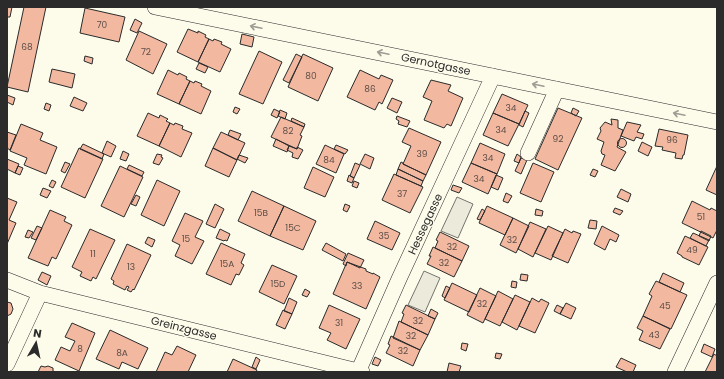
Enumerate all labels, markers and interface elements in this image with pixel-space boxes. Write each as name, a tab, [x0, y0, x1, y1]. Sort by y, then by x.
house number: 70	[97, 19, 108, 31]
one-way arrow	[249, 23, 262, 31]
house number: 68	[21, 41, 33, 53]
house number: 72	[141, 46, 151, 58]
one-way arrow	[377, 49, 390, 57]
street label: Gernotgasse	[400, 49, 472, 79]
house number: 80	[305, 70, 317, 82]
one-way arrow	[532, 81, 545, 89]
house number: 86	[364, 83, 376, 95]
house number: 34	[506, 102, 517, 114]
one-way arrow	[673, 110, 686, 118]
house number: 34	[496, 124, 507, 136]
house number: 82	[283, 125, 293, 137]
house number: 92	[553, 133, 563, 145]
house number: 96	[666, 134, 678, 146]
house number: 39	[417, 148, 428, 160]
house number: 34	[483, 152, 494, 164]
house number: 84	[323, 154, 335, 166]
house number: 34	[474, 173, 485, 185]
house number: 37	[397, 188, 407, 200]
street label: Hessegasse	[404, 191, 446, 257]
house number: 15B	[254, 207, 269, 219]
house number: 51	[697, 211, 705, 223]
house number: 15C	[285, 222, 301, 234]
house number: 35	[379, 230, 390, 242]
house number: 15	[182, 233, 191, 245]
house number: 32	[507, 234, 517, 246]
house number: 32	[447, 241, 457, 253]
house number: 49	[686, 244, 698, 256]
house number: 11	[90, 248, 96, 260]
house number: 32	[439, 257, 449, 269]
house number: 15A	[220, 258, 234, 270]
house number: 13	[127, 261, 135, 273]
house number: 15D	[271, 278, 285, 290]
house number: 33	[352, 280, 362, 292]
house number: 32	[477, 298, 487, 310]
house number: 45	[659, 300, 671, 312]
street label: Greinzgasse	[149, 312, 219, 344]
house number: 32	[413, 315, 423, 327]
house number: 31	[335, 317, 343, 329]
north arrow	[16, 323, 56, 363]
text: N	[32, 325, 43, 342]
house number: 43	[649, 329, 659, 341]
house number: 32	[406, 330, 416, 342]
house number: 8	[77, 343, 83, 355]
house number: 32	[398, 345, 408, 357]
house number: 8A	[116, 347, 128, 359]

